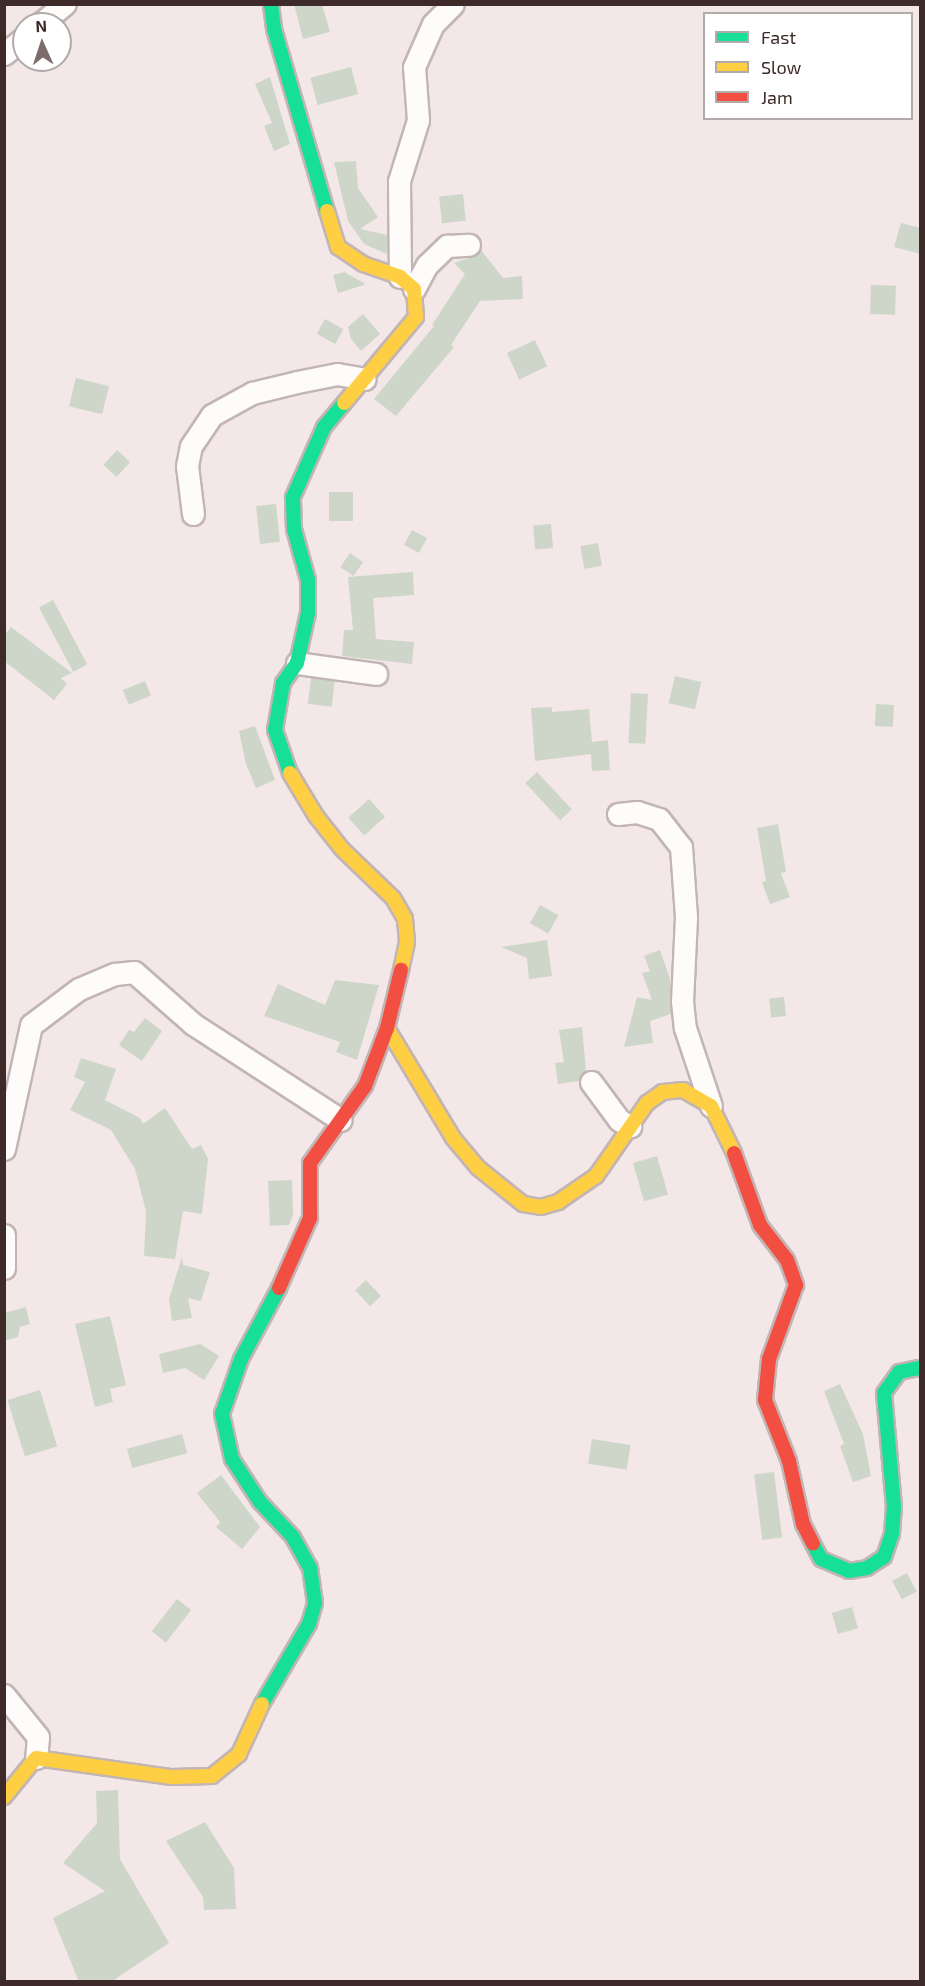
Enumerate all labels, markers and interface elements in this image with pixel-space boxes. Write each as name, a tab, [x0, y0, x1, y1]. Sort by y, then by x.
north arrow	[12, 12, 72, 72]
legend	[703, 12, 913, 120]
text: N	[35, 16, 47, 35]
text: Fast	[761, 26, 796, 48]
text: Slow	[761, 56, 801, 78]
text: Jam	[761, 86, 793, 108]

